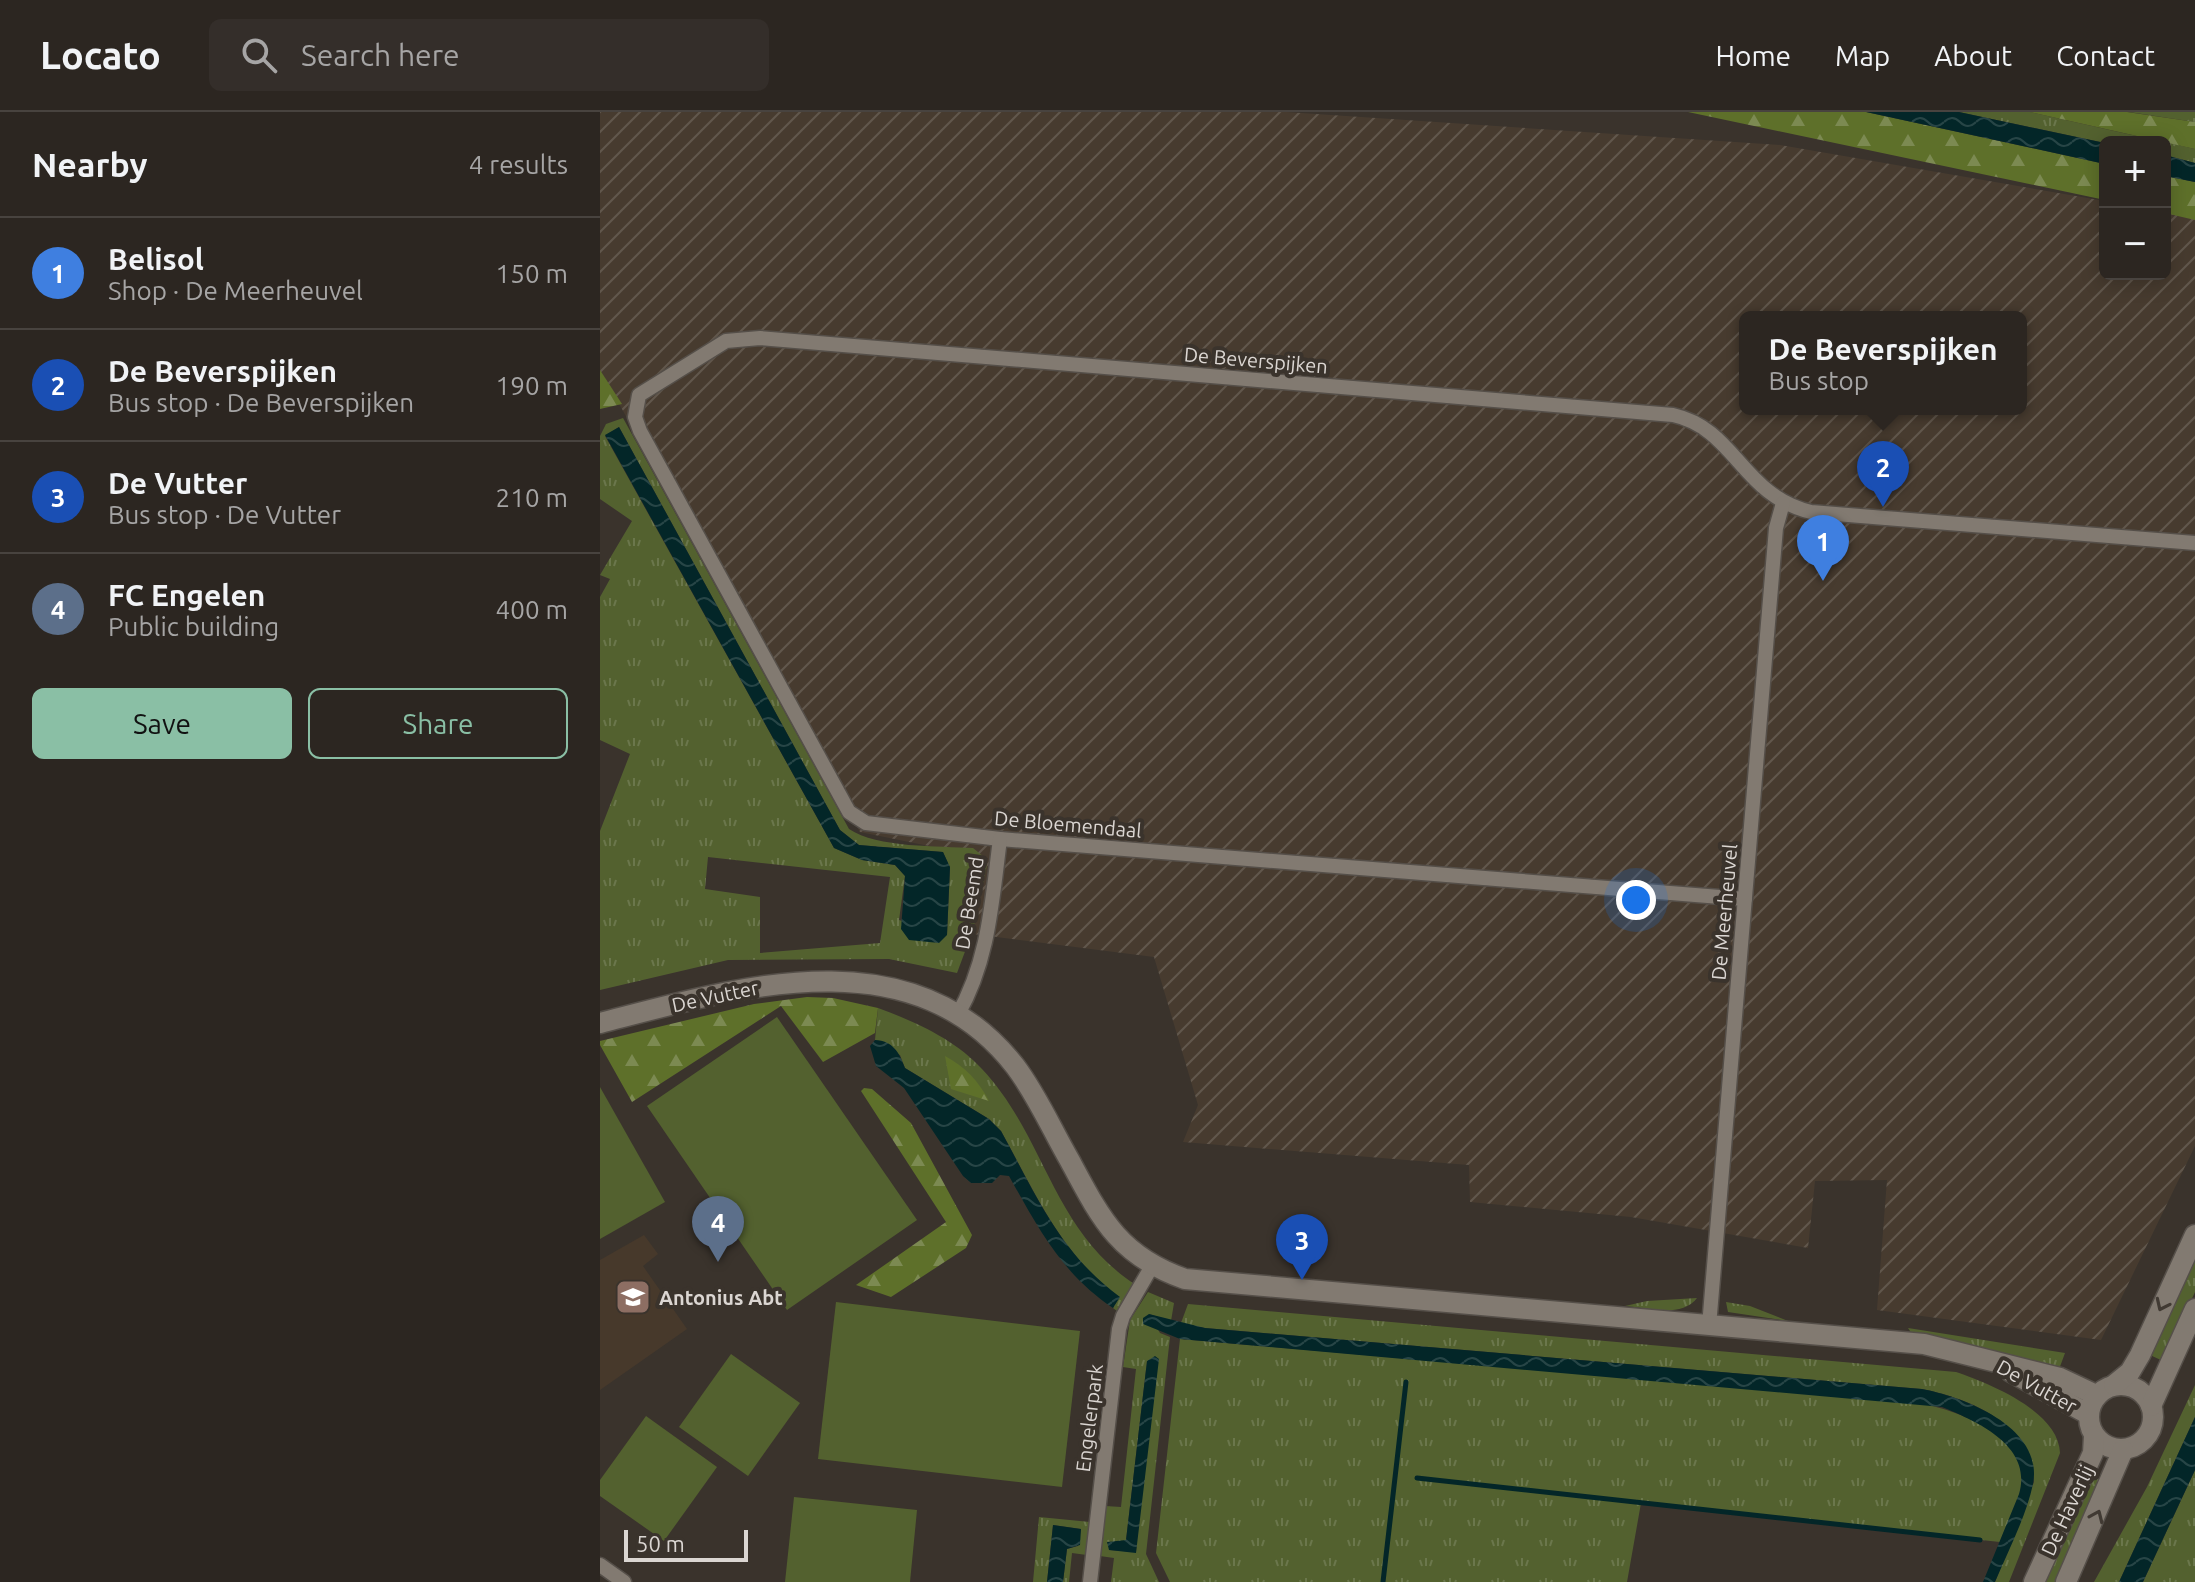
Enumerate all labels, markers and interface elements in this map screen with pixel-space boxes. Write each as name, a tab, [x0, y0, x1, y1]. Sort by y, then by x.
search box	[209, 19, 769, 91]
icon: search	[237, 33, 281, 77]
text: Locato	[40, 34, 161, 76]
text: Search here	[301, 38, 460, 72]
text: Home	[1716, 40, 1791, 71]
text: Map	[1835, 40, 1890, 71]
text: About	[1934, 40, 2012, 71]
text: Contact	[2056, 40, 2155, 71]
map controls	[2099, 136, 2171, 280]
button: +	[2099, 136, 2171, 208]
text: Nearby	[32, 145, 147, 183]
text: 4 results	[469, 150, 568, 179]
button: −	[2099, 208, 2171, 280]
text: Belisol	[108, 242, 204, 276]
text: 1	[51, 259, 65, 288]
text: 150 m	[496, 259, 568, 288]
text: Shop · De Meerheuvel	[108, 276, 363, 305]
popup	[1739, 311, 2027, 415]
text: De Beverspijken	[1768, 332, 1998, 366]
street label: De Beverspijken	[1183, 342, 1329, 378]
text: De Beverspijken	[108, 354, 337, 388]
text: Bus stop	[1768, 366, 1869, 395]
text: 2	[51, 371, 65, 400]
text: 190 m	[496, 371, 568, 400]
text: Bus stop · De Beverspijken	[108, 388, 414, 417]
pin: 2	[1857, 441, 1909, 507]
text: De Vutter	[108, 466, 247, 500]
text: 3	[51, 483, 65, 512]
text: 210 m	[496, 483, 568, 512]
text: Bus stop · De Vutter	[108, 500, 341, 529]
pin: 1	[1797, 515, 1849, 581]
text: FC Engelen	[108, 578, 265, 612]
text: 4	[51, 595, 65, 624]
text: 400 m	[496, 595, 568, 624]
text: Public building	[108, 612, 279, 641]
button: Save	[32, 688, 292, 759]
button: Share	[308, 688, 568, 759]
street label: De Bloemendaal	[993, 806, 1143, 842]
street label: De Meerheuvel	[1707, 843, 1741, 981]
street label: De Beemd	[950, 855, 988, 951]
your location	[1616, 880, 1656, 920]
street label: De Vutter	[670, 976, 761, 1016]
pin: 4	[692, 1196, 744, 1262]
pin: 3	[1276, 1214, 1328, 1280]
school or university icon: Antonius Abt	[614, 1278, 652, 1316]
place label: Antonius Abt	[659, 1286, 783, 1309]
one-way arrow	[2156, 1297, 2172, 1312]
street label: De Vutter	[1993, 1355, 2081, 1418]
street label: Engelerpark	[1071, 1363, 1107, 1473]
street label: De Haverlij	[2036, 1461, 2098, 1559]
one-way arrow	[2087, 1510, 2103, 1525]
scale bar	[624, 1526, 748, 1562]
text: 50 m	[636, 1531, 685, 1556]

